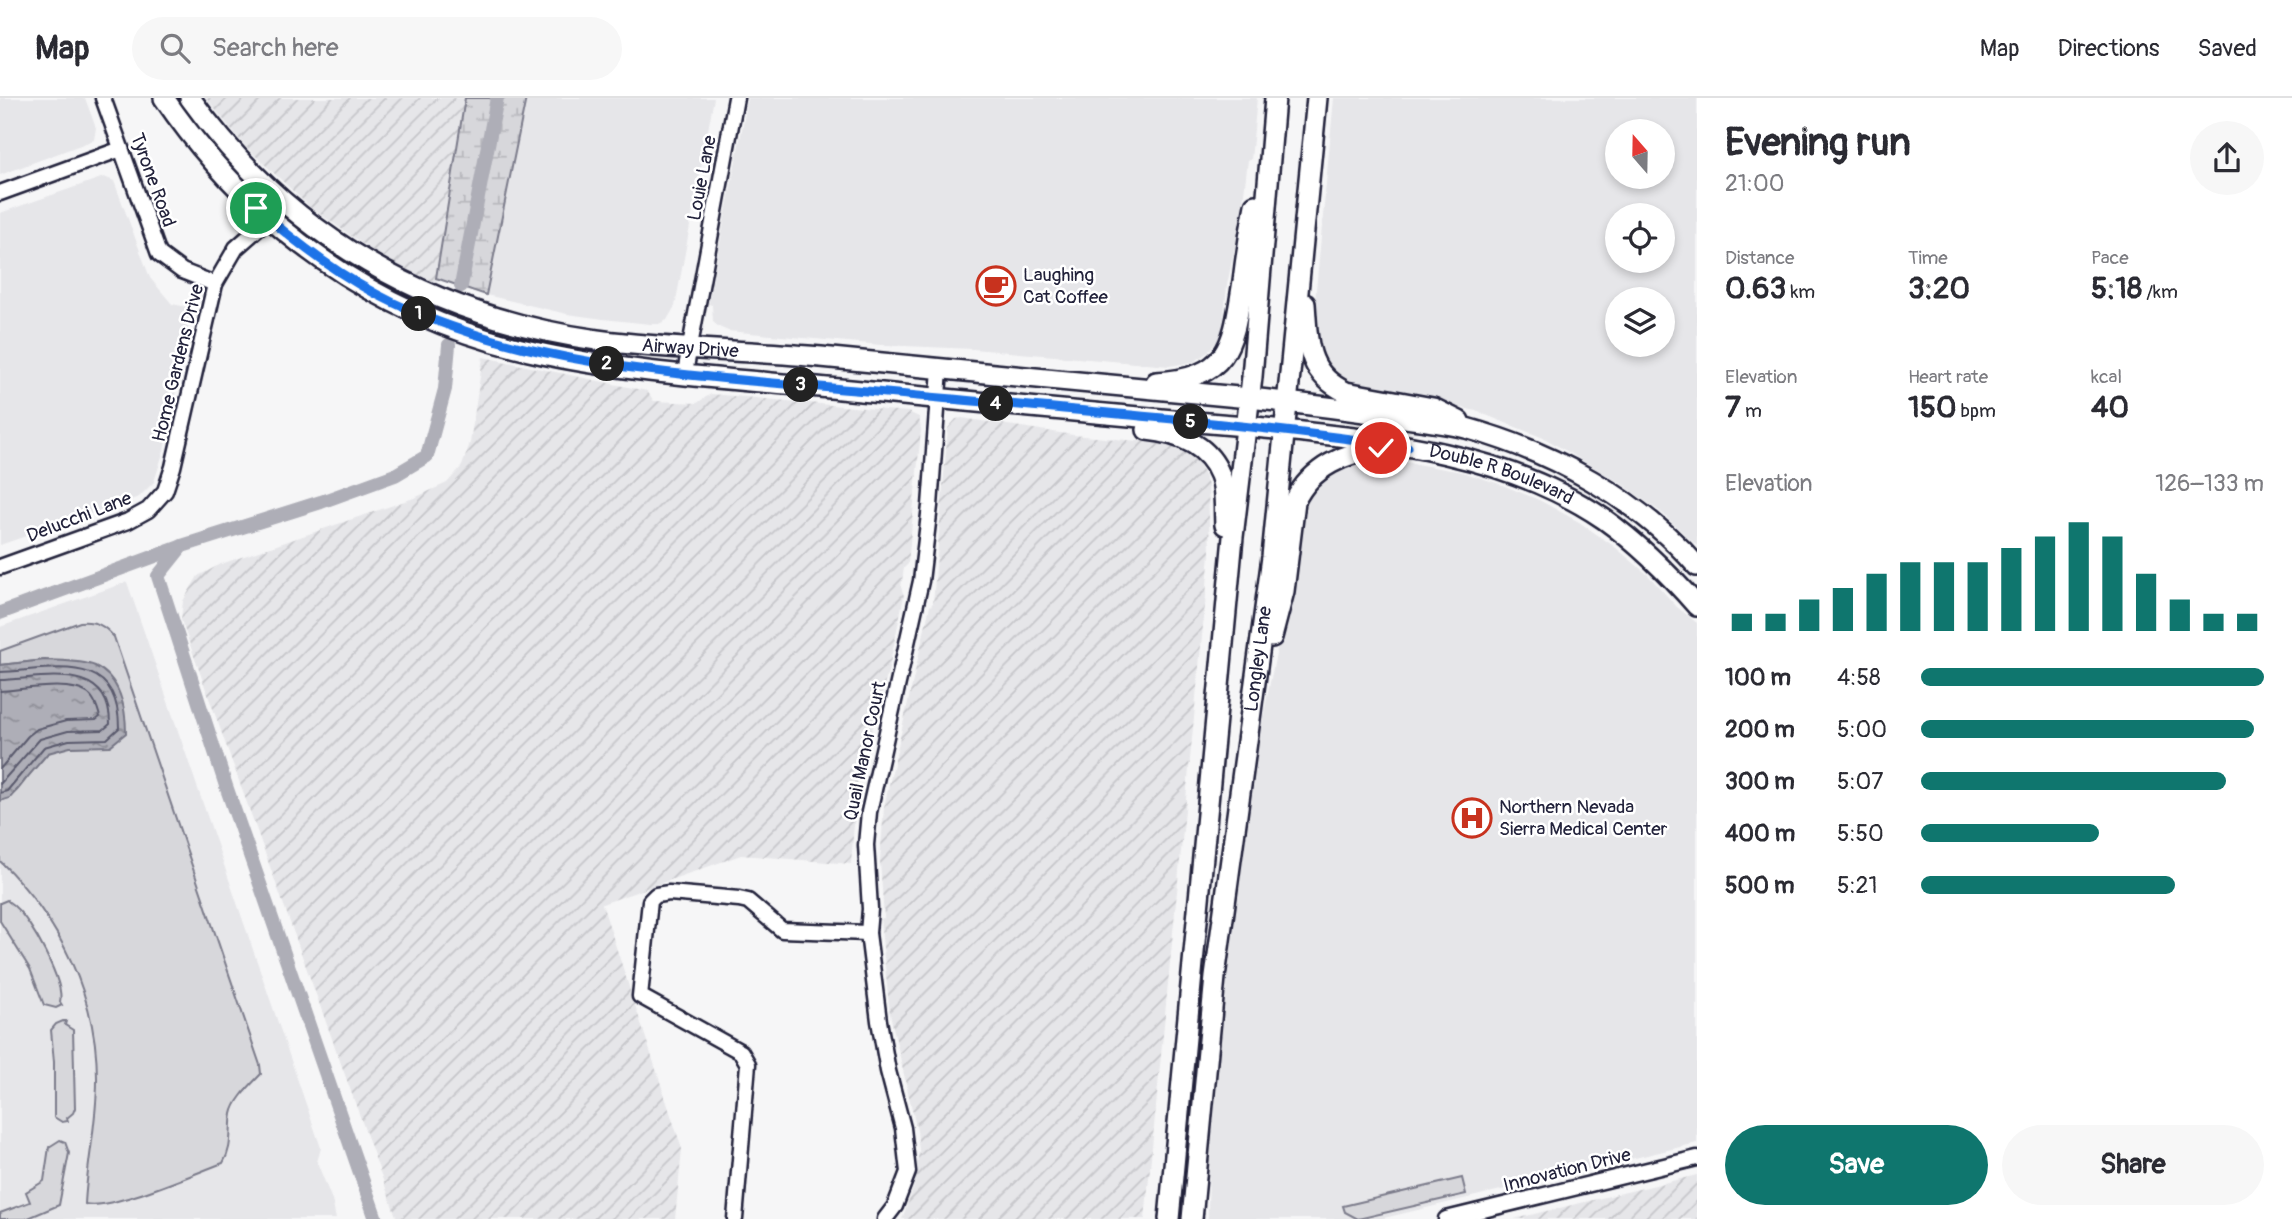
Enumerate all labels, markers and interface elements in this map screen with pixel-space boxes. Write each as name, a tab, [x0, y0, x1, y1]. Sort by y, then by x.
search box	[132, 17, 622, 80]
text: Map	[35, 28, 90, 69]
icon: search	[156, 29, 194, 67]
text: Search here	[212, 32, 339, 64]
text: Map	[1980, 34, 2020, 63]
text: Directions	[2058, 34, 2159, 63]
text: Saved	[2197, 34, 2257, 63]
north arrow	[1605, 119, 1675, 189]
map controls	[1605, 119, 1675, 357]
text: Evening run	[1725, 119, 1911, 167]
button: share	[2190, 121, 2264, 195]
street label: Tyrone Road	[125, 130, 181, 230]
street label: Louie Lane	[682, 133, 722, 223]
text: 21:00	[1725, 169, 1784, 198]
pin	[226, 178, 286, 238]
icon: arrive	[237, 189, 275, 227]
button: locate	[1605, 203, 1675, 273]
text: Distance	[1725, 246, 1794, 270]
text: Time	[1908, 246, 1948, 270]
text: Pace	[2091, 246, 2129, 270]
place label: Laughing Cat Coffee	[1023, 263, 1108, 309]
cafe icon: Laughing Cat Coffee	[975, 265, 1017, 307]
text: 0.63	[1725, 270, 1786, 307]
text: 3:20	[1908, 270, 1970, 307]
text: 5:18	[2091, 270, 2142, 307]
text: km	[1786, 280, 1815, 304]
text: /km	[2142, 280, 2178, 304]
street label: Home Gardens Drive	[147, 281, 209, 444]
button: layers	[1605, 287, 1675, 357]
pin: 1	[402, 296, 436, 332]
text: 1	[415, 301, 422, 325]
street label: Airway Drive	[641, 333, 740, 363]
pin: 2	[590, 346, 624, 382]
text: 2	[601, 351, 612, 375]
text: Elevation	[1725, 365, 1797, 389]
text: Heart rate	[1908, 365, 1988, 389]
text: kcal	[2091, 365, 2122, 389]
pin: 3	[784, 368, 818, 402]
text: 3	[795, 372, 806, 396]
pin: 4	[978, 386, 1014, 422]
text: 7	[1725, 389, 1741, 426]
text: 150	[1908, 389, 1956, 426]
text: 40	[2091, 389, 2129, 426]
text: 4	[990, 391, 1001, 415]
text: m	[1741, 399, 1762, 423]
text: bpm	[1956, 399, 1996, 423]
pin: 5	[1174, 404, 1208, 440]
text: 5	[1185, 409, 1196, 433]
pin	[1351, 418, 1411, 478]
icon: check	[1362, 429, 1400, 467]
street label: Double R Boulevard	[1427, 439, 1578, 510]
text: Elevation	[1725, 469, 1813, 498]
text: 126–133 m	[2155, 469, 2264, 498]
street label: Delucchi Lane	[23, 486, 135, 548]
street label: Longley Lane	[1239, 604, 1277, 713]
text: 100 m	[1725, 663, 1791, 692]
text: 4:58	[1837, 663, 1881, 692]
street label: Quail Manor Court	[838, 679, 892, 823]
text: 200 m	[1725, 715, 1795, 744]
text: 5:00	[1837, 715, 1887, 744]
text: 300 m	[1725, 767, 1795, 796]
text: 5:07	[1837, 767, 1883, 796]
place label: Northern Nevada Sierra Medical Center	[1499, 795, 1668, 841]
hospital icon: Northern Nevada Sierra Medical Center	[1451, 797, 1493, 839]
text: 400 m	[1725, 819, 1795, 848]
text: 5:50	[1837, 819, 1884, 848]
text: 500 m	[1725, 871, 1794, 900]
text: 5:21	[1837, 871, 1877, 900]
button: Save	[1725, 1125, 1988, 1205]
button: Share	[2002, 1125, 2264, 1205]
street label: Innovation Drive	[1501, 1142, 1634, 1197]

